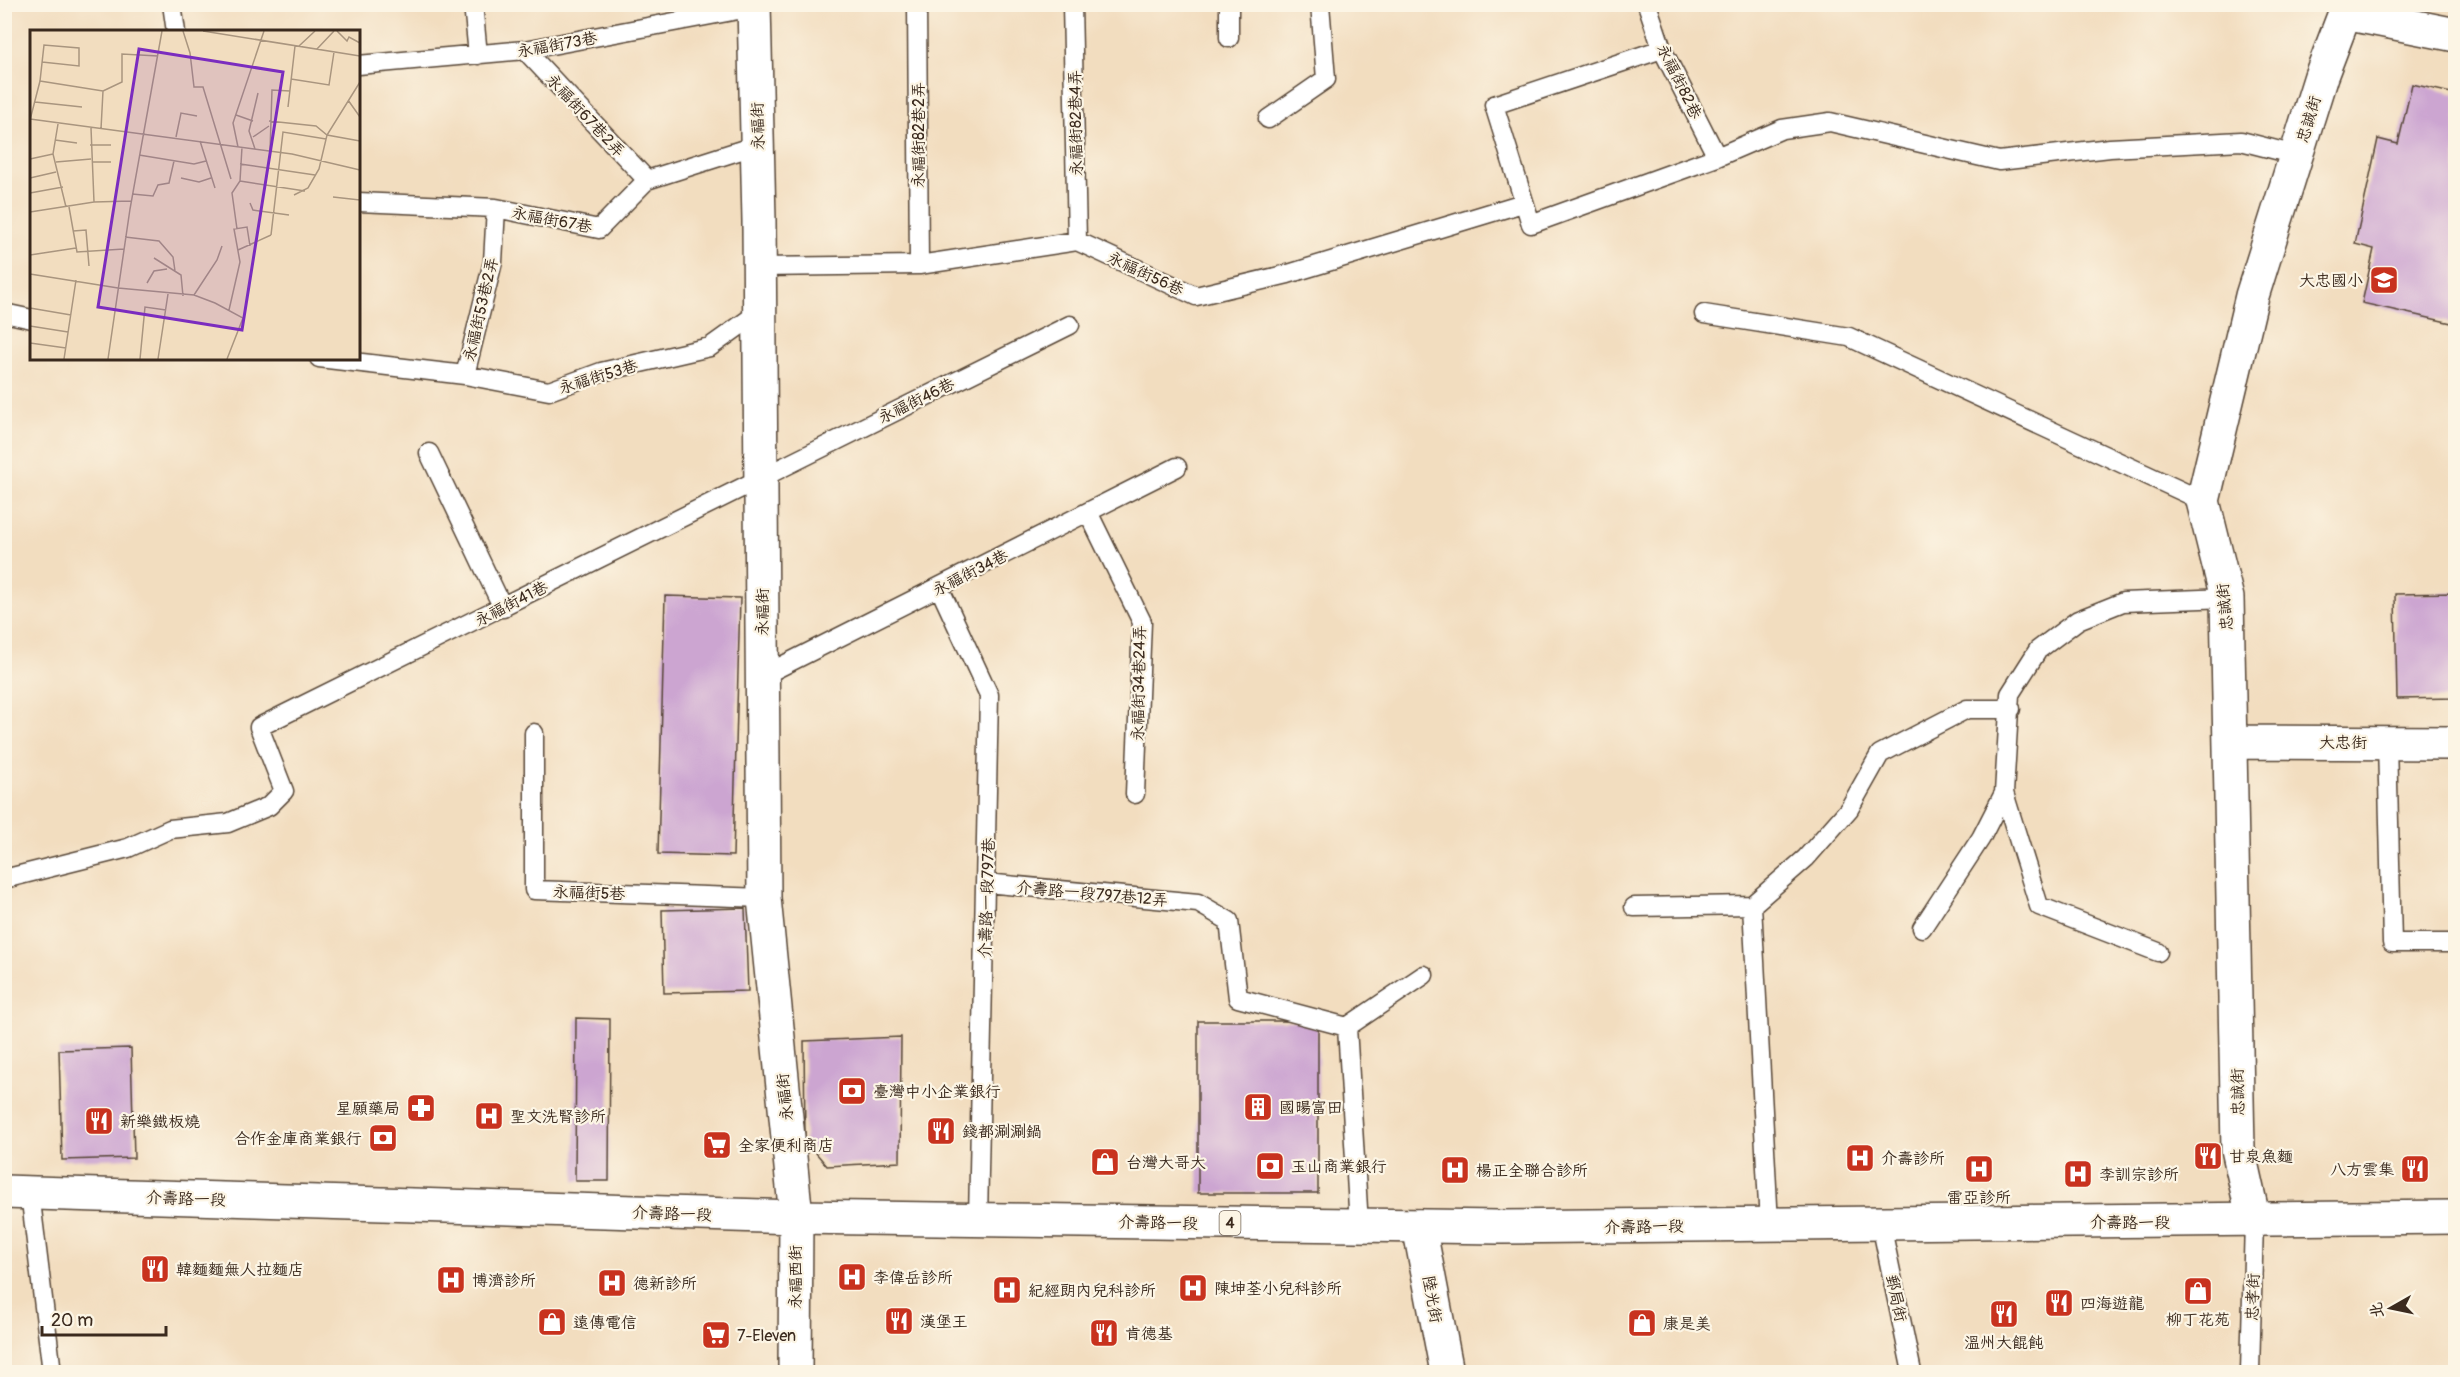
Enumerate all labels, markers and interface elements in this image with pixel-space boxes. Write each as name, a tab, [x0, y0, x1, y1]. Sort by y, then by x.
street label: 永福街73巷	[515, 28, 599, 62]
inset map	[30, 30, 360, 360]
street label: 永福街82巷	[1652, 41, 1706, 122]
street label: 永福街67巷2弄	[542, 70, 629, 161]
street label: 永福街82巷4弄	[1065, 70, 1087, 176]
street label: 永福街82巷2弄	[909, 82, 929, 188]
street label: 忠誠街	[2292, 93, 2326, 145]
street label: 永福街	[748, 102, 768, 150]
street label: 永福街67巷	[510, 202, 594, 238]
street label: 永福街56巷	[1104, 248, 1187, 300]
street label: 永福街53巷2弄	[459, 255, 503, 363]
school or university icon: 大忠國小	[2368, 264, 2400, 296]
place label: 大忠國小	[2299, 271, 2363, 291]
street label: 永福街53巷	[556, 355, 640, 398]
street label: 永福街46巷	[875, 374, 958, 428]
street label: 永福街34巷	[929, 545, 1012, 600]
street label: 永福街41巷	[471, 577, 551, 631]
street label: 忠誠街	[2213, 582, 2237, 632]
street label: 永福街	[753, 588, 773, 636]
street label: 永福街34巷24弄	[1128, 625, 1150, 741]
street label: 大忠街	[2319, 733, 2367, 753]
street label: 介壽路一段797巷	[975, 837, 999, 959]
street label: 介壽路一段797巷12弄	[1015, 877, 1169, 911]
street label: 永福街5巷	[552, 882, 626, 904]
street label: 忠誠街	[2228, 1068, 2248, 1116]
street label: 永福街	[773, 1072, 797, 1122]
bank icon: 臺灣中小企業銀行	[836, 1075, 868, 1107]
place label: 臺灣中小企業銀行	[873, 1082, 1001, 1102]
building icon: 國暘富田	[1242, 1091, 1274, 1123]
pharmacy icon: 星願藥局	[405, 1092, 437, 1124]
place label: 國暘富田	[1279, 1098, 1343, 1118]
place label: 星願藥局	[336, 1099, 400, 1119]
hospital icon: 聖文洗腎診所	[473, 1100, 505, 1132]
restaurant icon: 新樂鐵板燒	[83, 1105, 115, 1137]
place label: 聖文洗腎診所	[510, 1107, 606, 1127]
place label: 新樂鐵板燒	[120, 1112, 200, 1132]
restaurant icon: 錢都涮涮鍋	[925, 1115, 957, 1147]
bank icon: 合作金庫商業銀行	[367, 1122, 399, 1154]
place label: 錢都涮涮鍋	[962, 1122, 1042, 1142]
place label: 合作金庫商業銀行	[234, 1129, 362, 1149]
supermarket icon: 全家便利商店	[701, 1129, 733, 1161]
place label: 全家便利商店	[738, 1136, 834, 1156]
restaurant icon: 甘泉魚麵	[2192, 1140, 2224, 1172]
hospital icon: 介壽診所	[1844, 1142, 1876, 1174]
shop icon: 台灣大哥大	[1089, 1146, 1121, 1178]
place label: 甘泉魚麵	[2229, 1147, 2293, 1167]
place label: 介壽診所	[1881, 1149, 1945, 1169]
bank icon: 玉山商業銀行	[1254, 1150, 1286, 1182]
place label: 台灣大哥大	[1126, 1153, 1206, 1173]
hospital icon: 雷亞診所	[1963, 1153, 1995, 1185]
restaurant icon: 八方雲集	[2399, 1153, 2431, 1185]
hospital icon: 楊正全聯合診所	[1439, 1154, 1471, 1186]
place label: 玉山商業銀行	[1291, 1157, 1387, 1177]
hospital icon: 李訓宗診所	[2062, 1158, 2094, 1190]
place label: 八方雲集	[2330, 1160, 2394, 1180]
place label: 楊正全聯合診所	[1476, 1161, 1588, 1181]
place label: 李訓宗診所	[2099, 1165, 2179, 1185]
street label: 介壽路一段	[146, 1188, 226, 1210]
place label: 雷亞診所	[1947, 1188, 2011, 1208]
street label: 介壽路一段	[632, 1203, 712, 1225]
road number: 4	[1220, 1211, 1240, 1235]
street label: 介壽路一段	[1118, 1212, 1198, 1234]
street label: 介壽路一段	[2090, 1213, 2170, 1233]
street label: 介壽路一段	[1604, 1216, 1684, 1238]
street label: 永福西街	[786, 1245, 806, 1309]
restaurant icon: 韓麵麵無人拉麵店	[139, 1253, 171, 1285]
place label: 韓麵麵無人拉麵店	[176, 1260, 304, 1280]
hospital icon: 李偉岳診所	[836, 1261, 868, 1293]
hospital icon: 博濟診所	[435, 1264, 467, 1296]
hospital icon: 德新診所	[596, 1267, 628, 1299]
place label: 李偉岳診所	[873, 1268, 953, 1288]
place label: 博濟診所	[472, 1271, 536, 1291]
hospital icon: 陳坤荃小兒科診所	[1177, 1272, 1209, 1304]
street label: 郵局街	[1881, 1273, 1911, 1324]
street label: 忠孝街	[2242, 1273, 2264, 1321]
place label: 德新診所	[633, 1274, 697, 1294]
hospital icon: 紀經朗內兒科診所	[991, 1274, 1023, 1306]
street label: 陸光街	[1418, 1274, 1446, 1325]
shop icon: 柳丁花苑	[2182, 1275, 2214, 1307]
north arrow	[2361, 1278, 2421, 1338]
place label: 陳坤荃小兒科診所	[1214, 1279, 1342, 1299]
place label: 紀經朗內兒科診所	[1028, 1281, 1156, 1301]
restaurant icon: 四海遊龍	[2043, 1287, 2075, 1319]
place label: 四海遊龍	[2080, 1294, 2144, 1314]
restaurant icon: 溫州大餛飩	[1988, 1298, 2020, 1330]
scale bar	[42, 1299, 166, 1337]
text: 北	[2366, 1301, 2388, 1320]
restaurant icon: 漢堡王	[883, 1305, 915, 1337]
shop icon: 遠傳電信	[536, 1306, 568, 1338]
shop icon: 康是美	[1626, 1307, 1658, 1339]
text: 20 m	[51, 1309, 93, 1332]
place label: 柳丁花苑	[2166, 1310, 2230, 1330]
place label: 漢堡王	[920, 1312, 968, 1332]
place label: 遠傳電信	[573, 1313, 637, 1333]
place label: 康是美	[1663, 1314, 1711, 1334]
restaurant icon: 肯德基	[1088, 1317, 1120, 1349]
supermarket icon: 7-Eleven	[700, 1319, 732, 1351]
place label: 肯德基	[1125, 1324, 1173, 1344]
place label: 7-Eleven	[737, 1326, 796, 1346]
place label: 溫州大餛飩	[1964, 1333, 2044, 1353]

